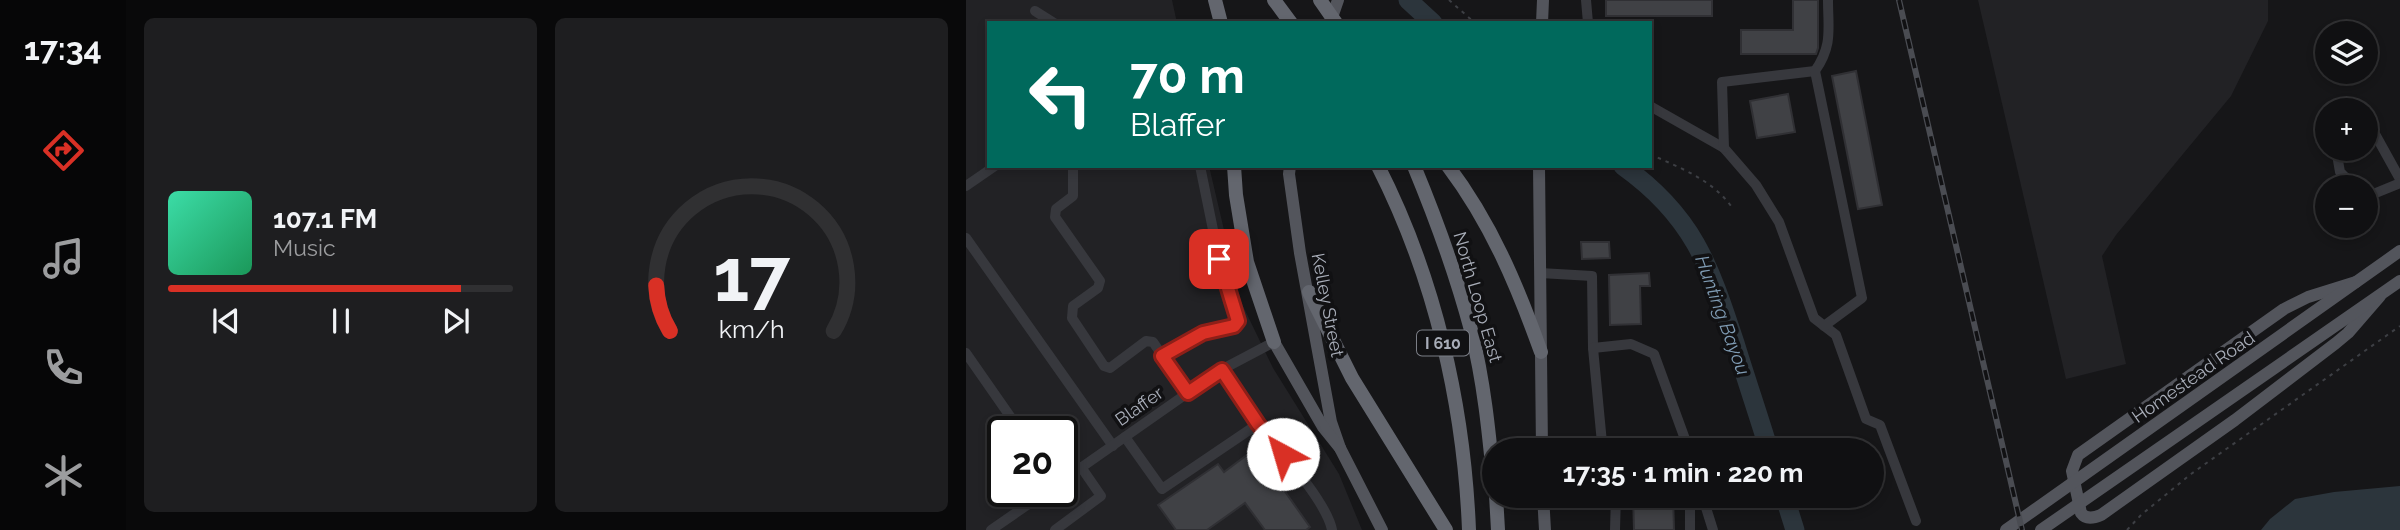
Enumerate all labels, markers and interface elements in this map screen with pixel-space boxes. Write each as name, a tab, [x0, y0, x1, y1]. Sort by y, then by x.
map controls	[2315, 21, 2378, 238]
button: layers	[2315, 21, 2378, 84]
text: 17:34	[24, 30, 102, 67]
text: 70 m	[1130, 47, 1245, 104]
icon: left	[1015, 49, 1106, 140]
button: +	[2315, 98, 2378, 161]
text: Blaffer	[1130, 106, 1225, 143]
icon: directions	[39, 126, 88, 175]
button: −	[2315, 175, 2378, 238]
text: 107.1 FM	[273, 204, 377, 234]
pin	[1189, 229, 1249, 289]
street label: North Loop East	[1449, 229, 1507, 365]
text: 17	[713, 233, 790, 318]
icon: music	[39, 234, 88, 283]
text: Music	[273, 234, 336, 261]
icon: arrive	[1200, 240, 1238, 278]
street label: Kelley Street	[1308, 251, 1348, 359]
water label: Hunting Bayou	[1691, 252, 1755, 378]
icon: previous	[207, 302, 245, 340]
icon: pause	[322, 302, 360, 340]
icon: next	[437, 302, 475, 340]
text: km/h	[719, 314, 784, 344]
street label: Homestead Road	[2128, 327, 2258, 427]
road number: I 610	[1417, 330, 1469, 356]
icon: phone	[39, 343, 88, 392]
street label: Blaffer	[1111, 382, 1168, 430]
speed limit sign: 20	[987, 416, 1078, 507]
position arrow	[1246, 417, 1320, 491]
icon: climate	[39, 451, 88, 500]
text: 17:35 · 1 min · 220 m	[1563, 458, 1803, 488]

